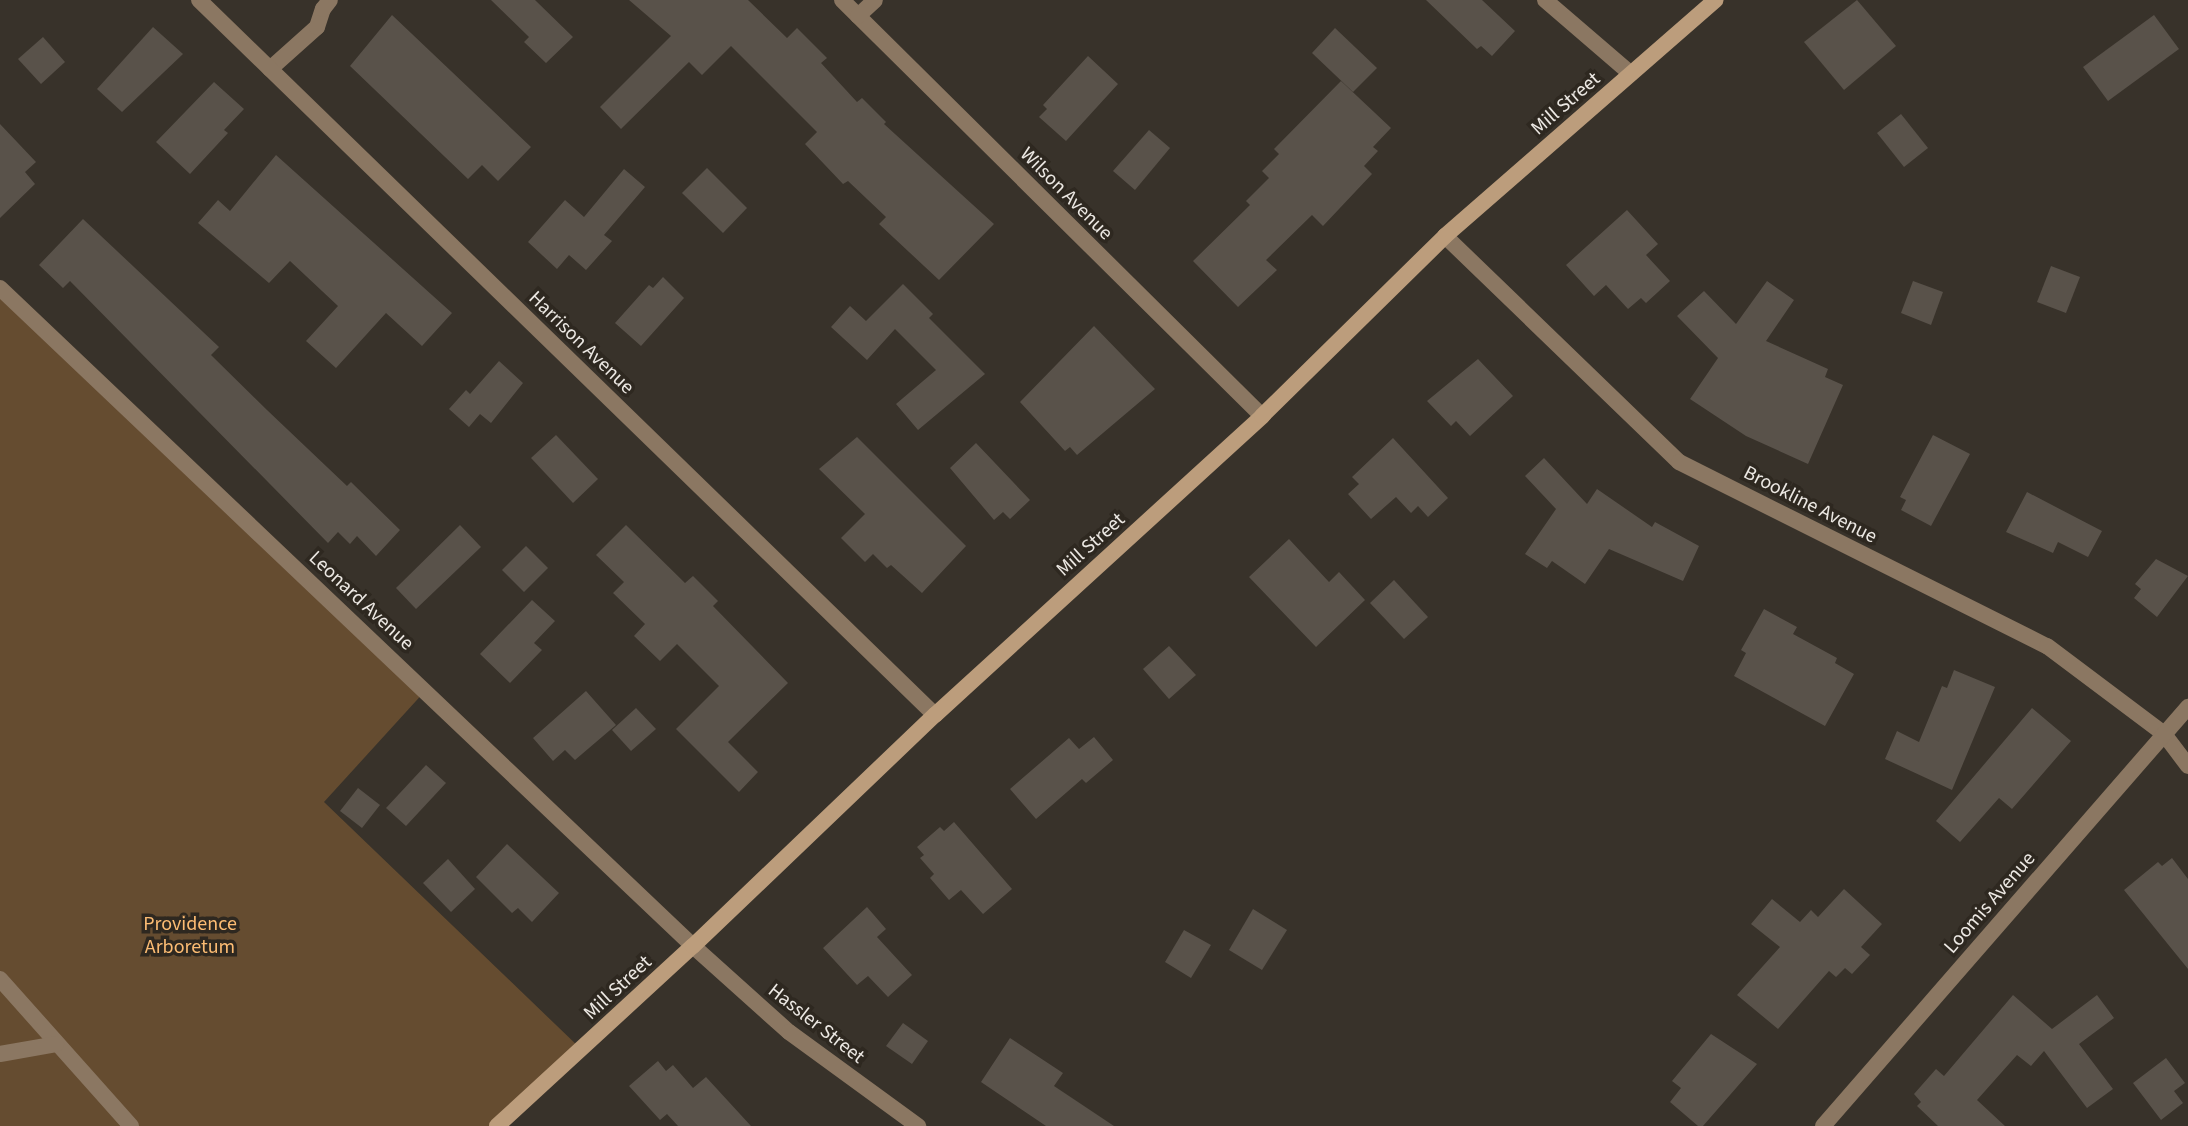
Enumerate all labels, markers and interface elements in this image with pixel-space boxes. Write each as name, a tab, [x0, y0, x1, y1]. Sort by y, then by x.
street label: Mill Street	[1527, 67, 1605, 141]
street label: Wilson Avenue	[1015, 143, 1117, 245]
street label: Harrison Avenue	[523, 287, 639, 399]
street label: Brookline Avenue	[1739, 461, 1881, 549]
street label: Mill Street	[1052, 508, 1130, 582]
street label: Leonard Avenue	[304, 546, 418, 656]
street label: Loomis Avenue	[1939, 847, 2041, 959]
park label: Providence Arboretum	[143, 913, 237, 960]
street label: Mill Street	[579, 951, 657, 1025]
street label: Hassler Street	[763, 979, 869, 1069]

